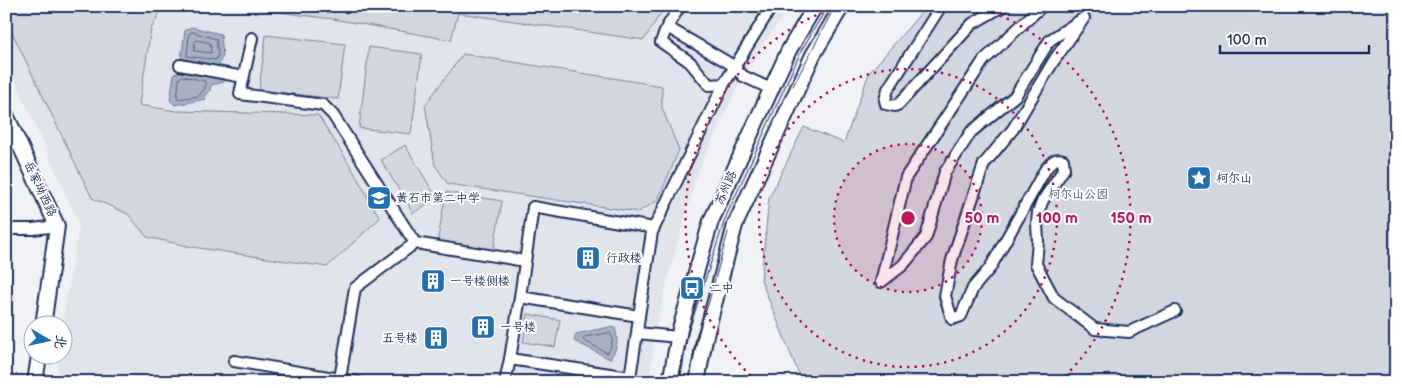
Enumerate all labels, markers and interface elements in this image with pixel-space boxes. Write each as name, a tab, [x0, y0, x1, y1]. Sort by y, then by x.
scale bar	[1220, 22, 1368, 54]
text: 100 m	[1227, 31, 1267, 50]
street label: 岳家坳西路	[21, 159, 59, 219]
place icon: 柯尔山	[1186, 165, 1212, 191]
street label: 苏州路	[712, 168, 740, 208]
place label: 柯尔山	[1216, 171, 1252, 186]
school or university icon: 黄石市第二中学	[366, 185, 392, 211]
park label: 柯尔山公园	[1048, 187, 1108, 202]
place label: 黄石市第二中学	[396, 191, 480, 206]
centre of rings	[899, 209, 917, 227]
text: 50 m	[965, 209, 1000, 228]
text: 100 m	[1036, 209, 1078, 228]
text: 150 m	[1110, 209, 1152, 228]
building icon: 行政楼	[575, 245, 601, 271]
place label: 行政楼	[606, 251, 642, 266]
building icon: 一号楼侧楼	[420, 268, 446, 294]
place label: 一号楼侧楼	[450, 274, 510, 289]
bus stop icon: 二中	[679, 275, 705, 301]
place label: 二中	[710, 281, 734, 296]
building icon: 一号楼	[470, 314, 496, 340]
north arrow	[22, 316, 72, 366]
place label: 一号楼	[500, 320, 536, 335]
building icon: 五号楼	[423, 325, 449, 351]
place label: 五号楼	[382, 331, 418, 346]
text: 北	[51, 334, 70, 350]

